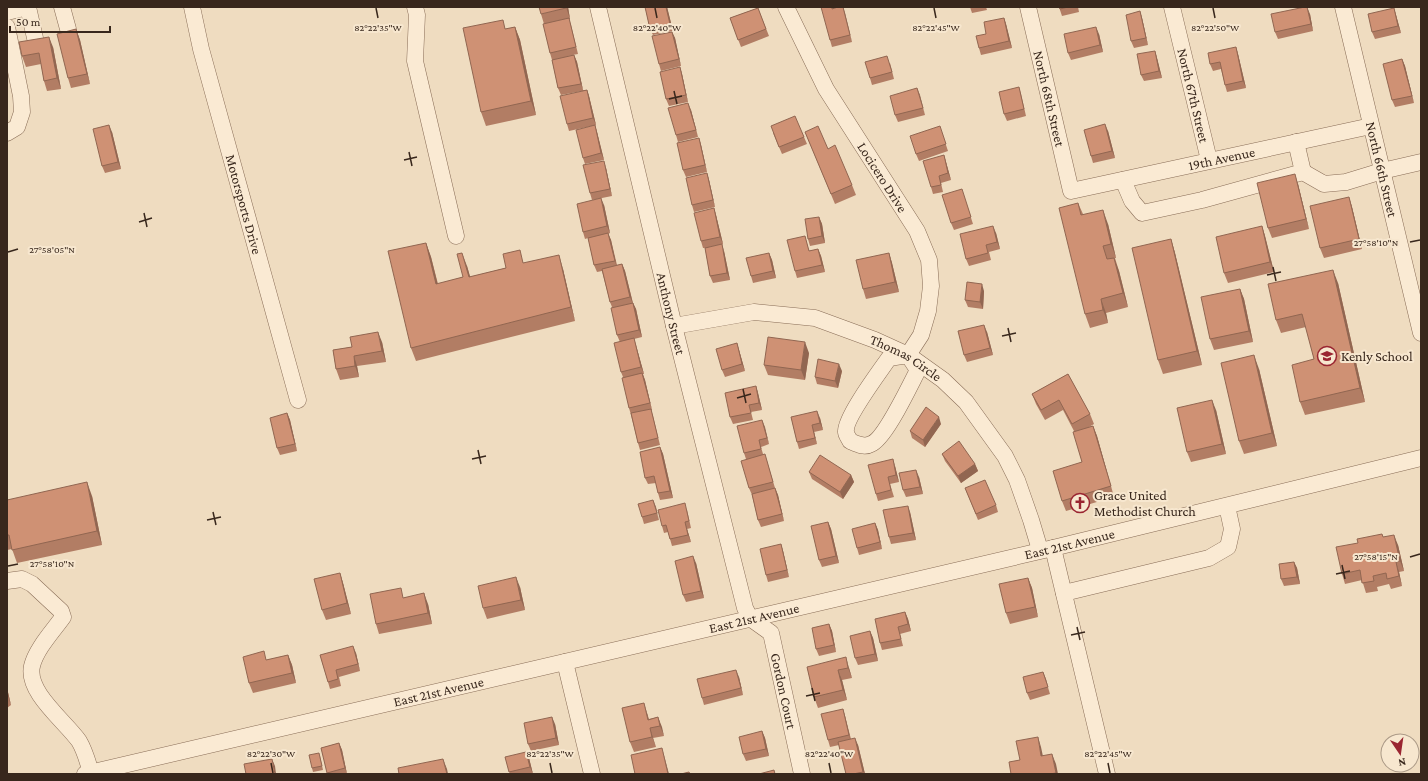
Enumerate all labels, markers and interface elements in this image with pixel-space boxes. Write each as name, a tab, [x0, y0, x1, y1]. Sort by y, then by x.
scale bar	[10, 8, 110, 34]
text: 50 m	[16, 15, 41, 29]
text: 82°22'35"W	[354, 22, 403, 33]
text: 82°22'40"W	[633, 22, 682, 33]
text: 82°22'45"W	[912, 22, 961, 33]
text: 82°22'50"W	[1191, 22, 1240, 33]
street label: North 67th Street	[1174, 47, 1213, 145]
street label: North 68th Street	[1030, 49, 1068, 148]
street label: North 66th Street	[1363, 120, 1401, 219]
street label: Locicero Drive	[854, 139, 911, 215]
street label: 19th Avenue	[1187, 143, 1256, 173]
street label: Motorsports Drive	[222, 153, 265, 256]
text: 27°58'10"N	[1354, 237, 1399, 248]
text: 27°58'05"N	[29, 244, 75, 255]
street label: Anthony Street	[653, 271, 689, 357]
street label: Thomas Circle	[868, 331, 945, 384]
school or university icon: Kenly School	[1316, 345, 1338, 367]
place label: Kenly School	[1341, 348, 1413, 364]
place label: Grace United Methodist Church	[1094, 487, 1196, 519]
church icon: Grace United Methodist Church	[1069, 492, 1091, 514]
street label: East 21st Avenue	[1023, 525, 1116, 562]
text: 27°58'15"N	[1354, 551, 1398, 562]
text: 27°58'10"N	[30, 558, 75, 569]
street label: East 21st Avenue	[707, 600, 801, 636]
street label: Gordon Court	[768, 651, 800, 731]
street label: East 21st Avenue	[392, 673, 485, 710]
north arrow	[1380, 733, 1420, 773]
text: 82°22'30"W	[247, 748, 296, 759]
text: 82°22'35"W	[526, 748, 575, 759]
text: 82°22'40"W	[805, 748, 854, 759]
text: 82°22'45"W	[1084, 748, 1133, 759]
text: N	[1397, 756, 1407, 770]

